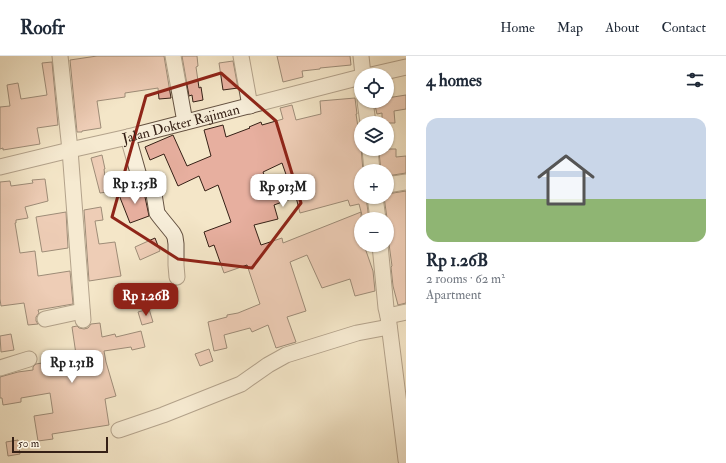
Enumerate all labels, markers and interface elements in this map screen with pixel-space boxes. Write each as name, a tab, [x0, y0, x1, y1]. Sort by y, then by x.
text: Roofr	[20, 16, 65, 40]
text: Home	[500, 19, 535, 36]
text: Map	[557, 19, 583, 36]
text: About	[605, 19, 639, 36]
text: Contact	[661, 19, 706, 36]
map controls	[354, 68, 394, 252]
button: locate	[354, 68, 394, 108]
icon: filters	[684, 69, 706, 91]
text: 4 homes	[426, 70, 482, 91]
street label: Jalan Dokter Rajiman	[120, 101, 241, 147]
button: layers	[354, 116, 394, 156]
icon: home	[530, 144, 602, 216]
button: +	[354, 164, 394, 204]
pin: Rp 1.35B	[94, 171, 176, 205]
pin: Rp 913M	[246, 174, 320, 208]
text: Rp 1.35B	[113, 176, 158, 192]
text: Rp 913M	[259, 179, 307, 195]
button: −	[354, 212, 394, 252]
text: Rp 1.26B	[426, 250, 488, 271]
text: 2 rooms · 62 m²	[426, 271, 505, 287]
pin: Rp 1.26B	[105, 283, 187, 317]
text: Apartment	[426, 287, 482, 303]
text: Rp 1.26B	[122, 288, 170, 304]
pin: Rp 1.31B	[31, 350, 113, 384]
text: Rp 1.31B	[50, 355, 94, 371]
scale bar	[12, 435, 108, 454]
text: 50 m	[18, 437, 39, 450]

